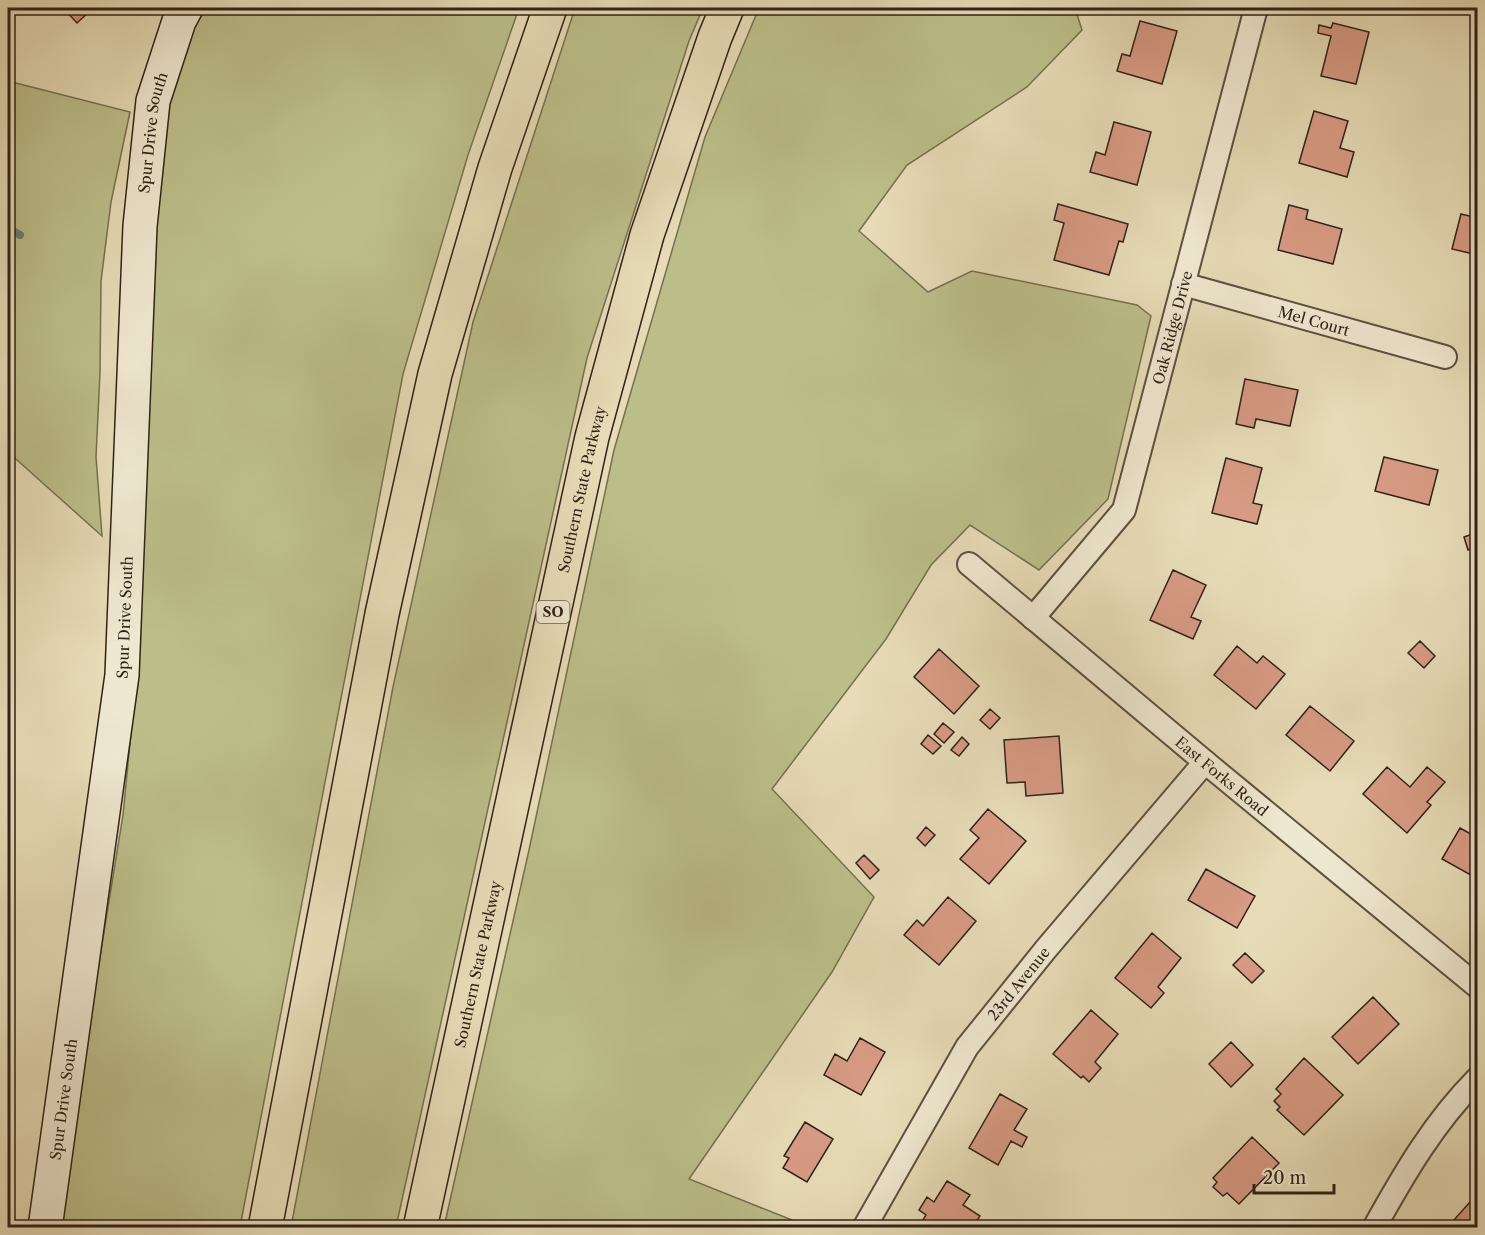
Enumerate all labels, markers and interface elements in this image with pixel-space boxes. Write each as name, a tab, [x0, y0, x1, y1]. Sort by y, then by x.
street label: Spur Drive South	[134, 69, 171, 194]
street label: Oak Ridge Drive	[1148, 269, 1196, 386]
street label: Mel Court	[1276, 302, 1353, 340]
street label: Southern State Parkway	[553, 403, 610, 575]
street label: Spur Drive South	[112, 555, 136, 679]
road number: SO	[536, 601, 570, 623]
street label: East Forks Road	[1172, 732, 1272, 820]
street label: Southern State Parkway	[450, 878, 505, 1049]
street label: 23rd Avenue	[983, 943, 1054, 1024]
street label: Spur Drive South	[45, 1037, 81, 1161]
scale bar	[1254, 1157, 1334, 1195]
text: 20 m	[1263, 1167, 1307, 1189]

